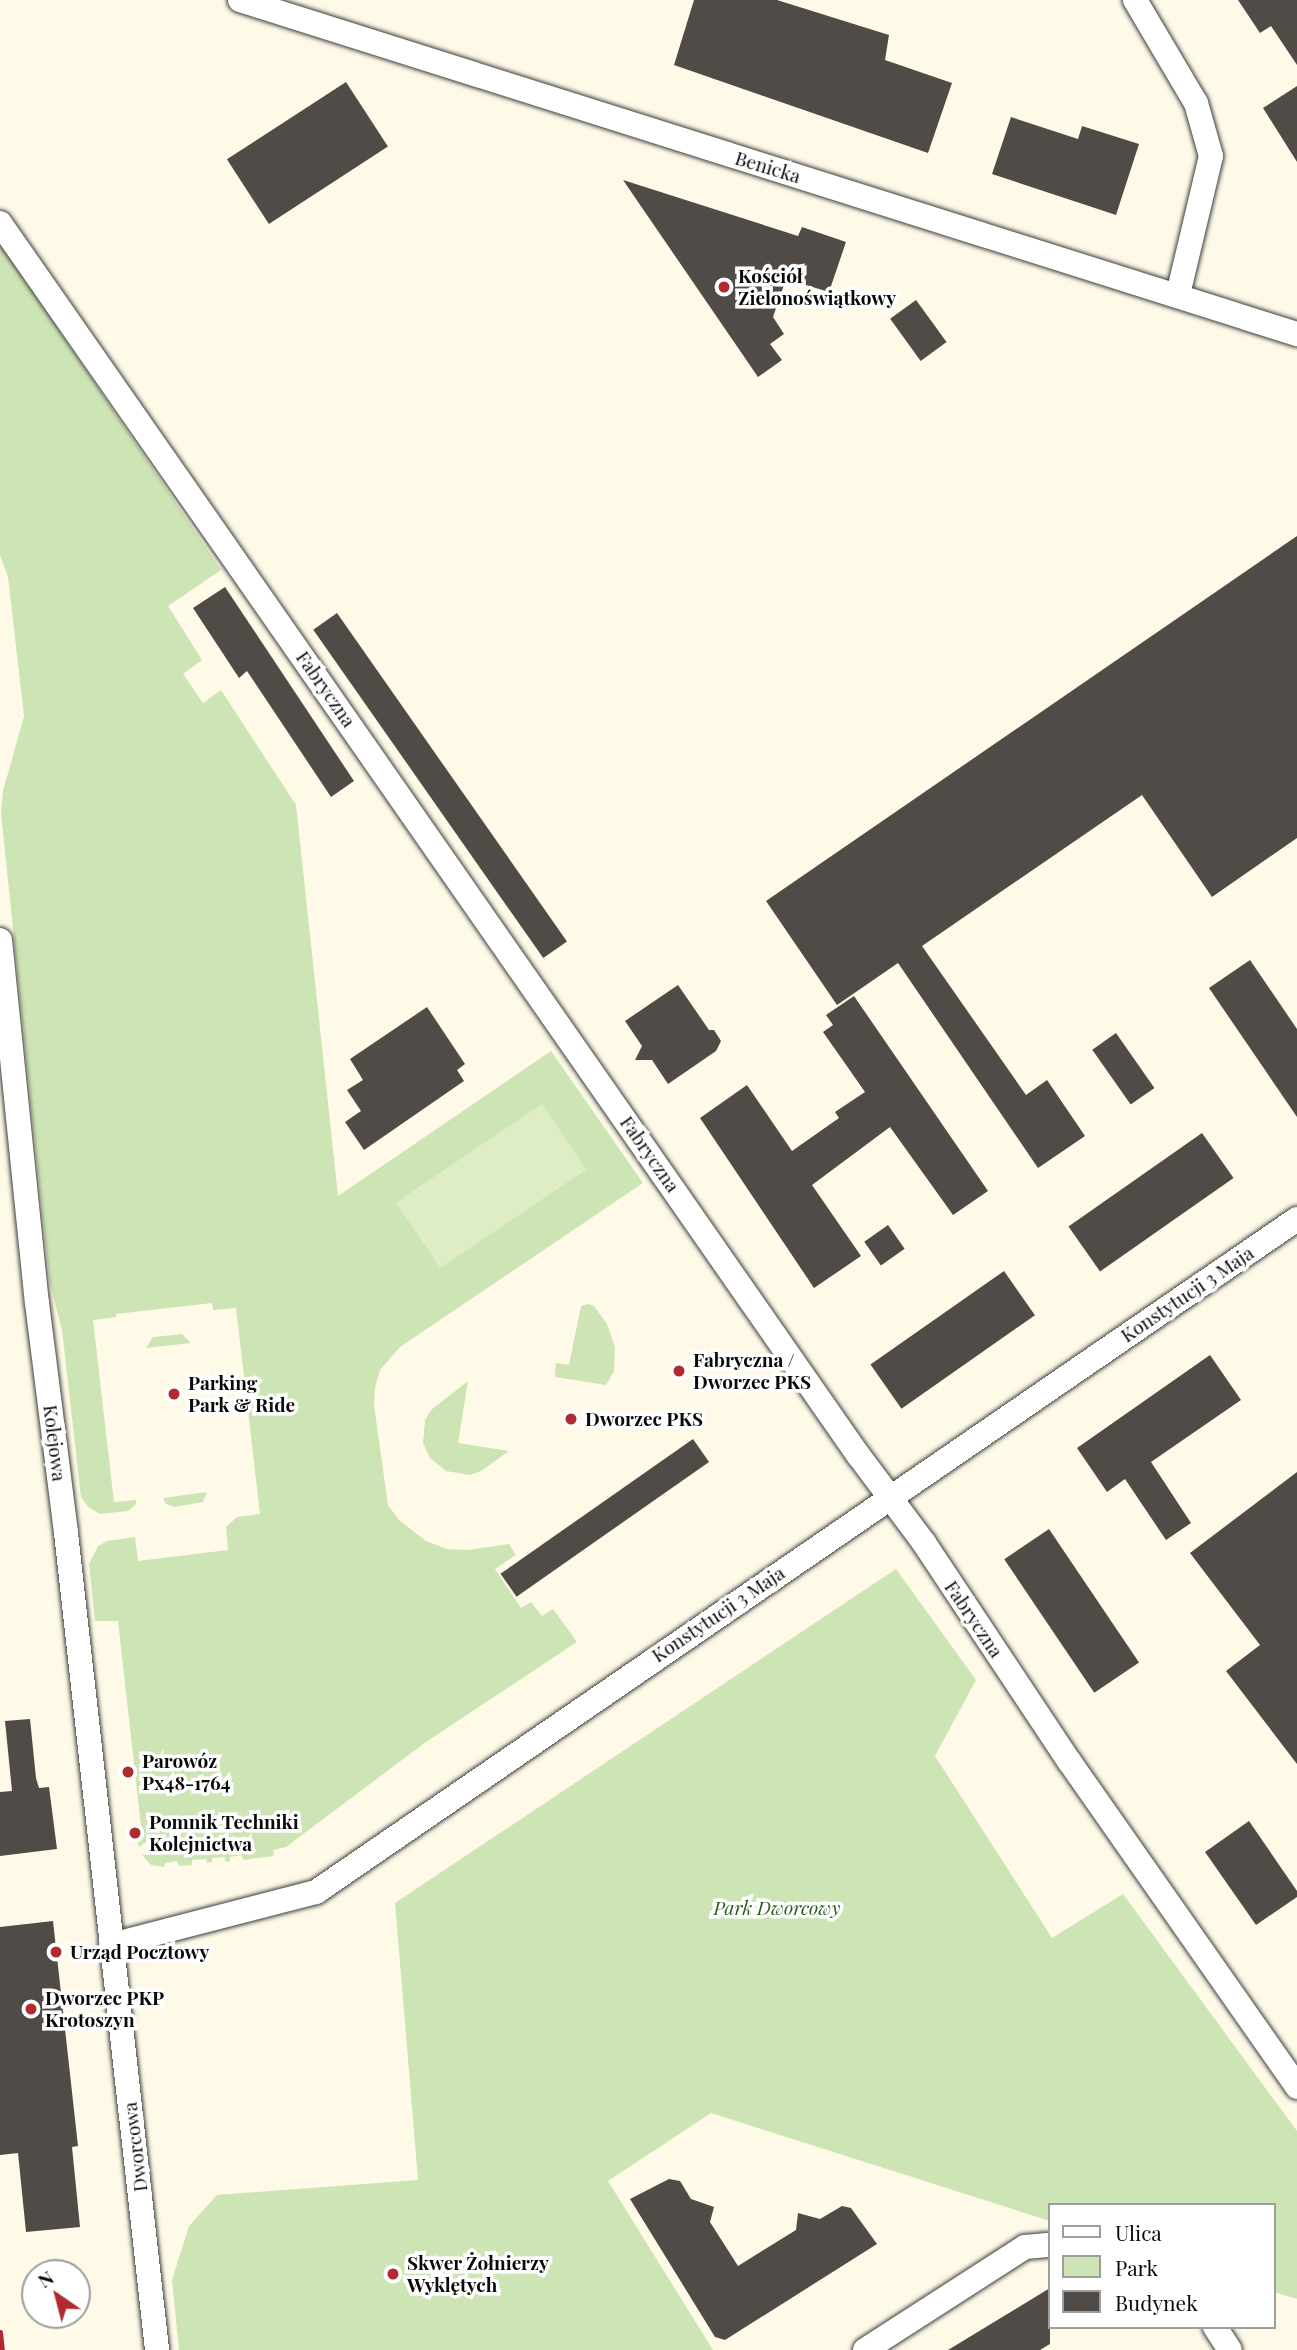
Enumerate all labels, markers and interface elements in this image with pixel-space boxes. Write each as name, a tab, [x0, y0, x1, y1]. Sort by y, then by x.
street label: Benicka	[732, 146, 804, 188]
place label: Kościół Zielonoświątkowy	[738, 265, 896, 309]
marker: Kościół Zielonoświątkowy	[716, 279, 732, 295]
street label: Fabryczna	[292, 647, 360, 731]
street label: Fabryczna	[616, 1112, 684, 1196]
street label: Konstytucji 3 Maja	[1116, 1241, 1258, 1347]
place label: Fabryczna / Dworzec PKS	[693, 1349, 811, 1393]
marker: Fabryczna / Dworzec PKS	[671, 1363, 687, 1379]
place label: Parking Park & Ride	[188, 1372, 295, 1416]
marker: Parking Park & Ride	[166, 1386, 182, 1402]
street label: Kolejowa	[39, 1403, 71, 1483]
place label: Dworzec PKS	[585, 1408, 703, 1430]
marker: Dworzec PKS	[563, 1411, 579, 1427]
street label: Konstytucji 3 Maja	[647, 1561, 789, 1667]
street label: Fabryczna	[940, 1576, 1008, 1662]
place label: Parowóz Px48-1764	[142, 1750, 231, 1794]
marker: Parowóz Px48-1764	[120, 1764, 136, 1780]
place label: Pomnik Techniki Kolejnictwa	[149, 1811, 299, 1855]
marker: Pomnik Techniki Kolejnictwa	[127, 1825, 143, 1841]
park label: Park Dworcowy	[713, 1897, 841, 1919]
place label: Urząd Pocztowy	[70, 1941, 209, 1963]
marker: Urząd Pocztowy	[48, 1944, 64, 1960]
place label: Dworzec PKP Krotoszyn	[45, 1987, 164, 2031]
marker: Dworzec PKP Krotoszyn	[23, 2001, 39, 2017]
street label: Dworcowa	[118, 2101, 152, 2193]
legend	[1048, 2203, 1276, 2329]
text: Ulica	[1115, 2218, 1162, 2246]
place label: Skwer Żołnierzy Wyklętych	[407, 2252, 549, 2296]
text: Park	[1115, 2253, 1158, 2281]
north arrow	[21, 2259, 91, 2329]
text: N	[32, 2264, 58, 2293]
marker: Skwer Żołnierzy Wyklętych	[385, 2266, 401, 2282]
text: Budynek	[1115, 2288, 1198, 2316]

